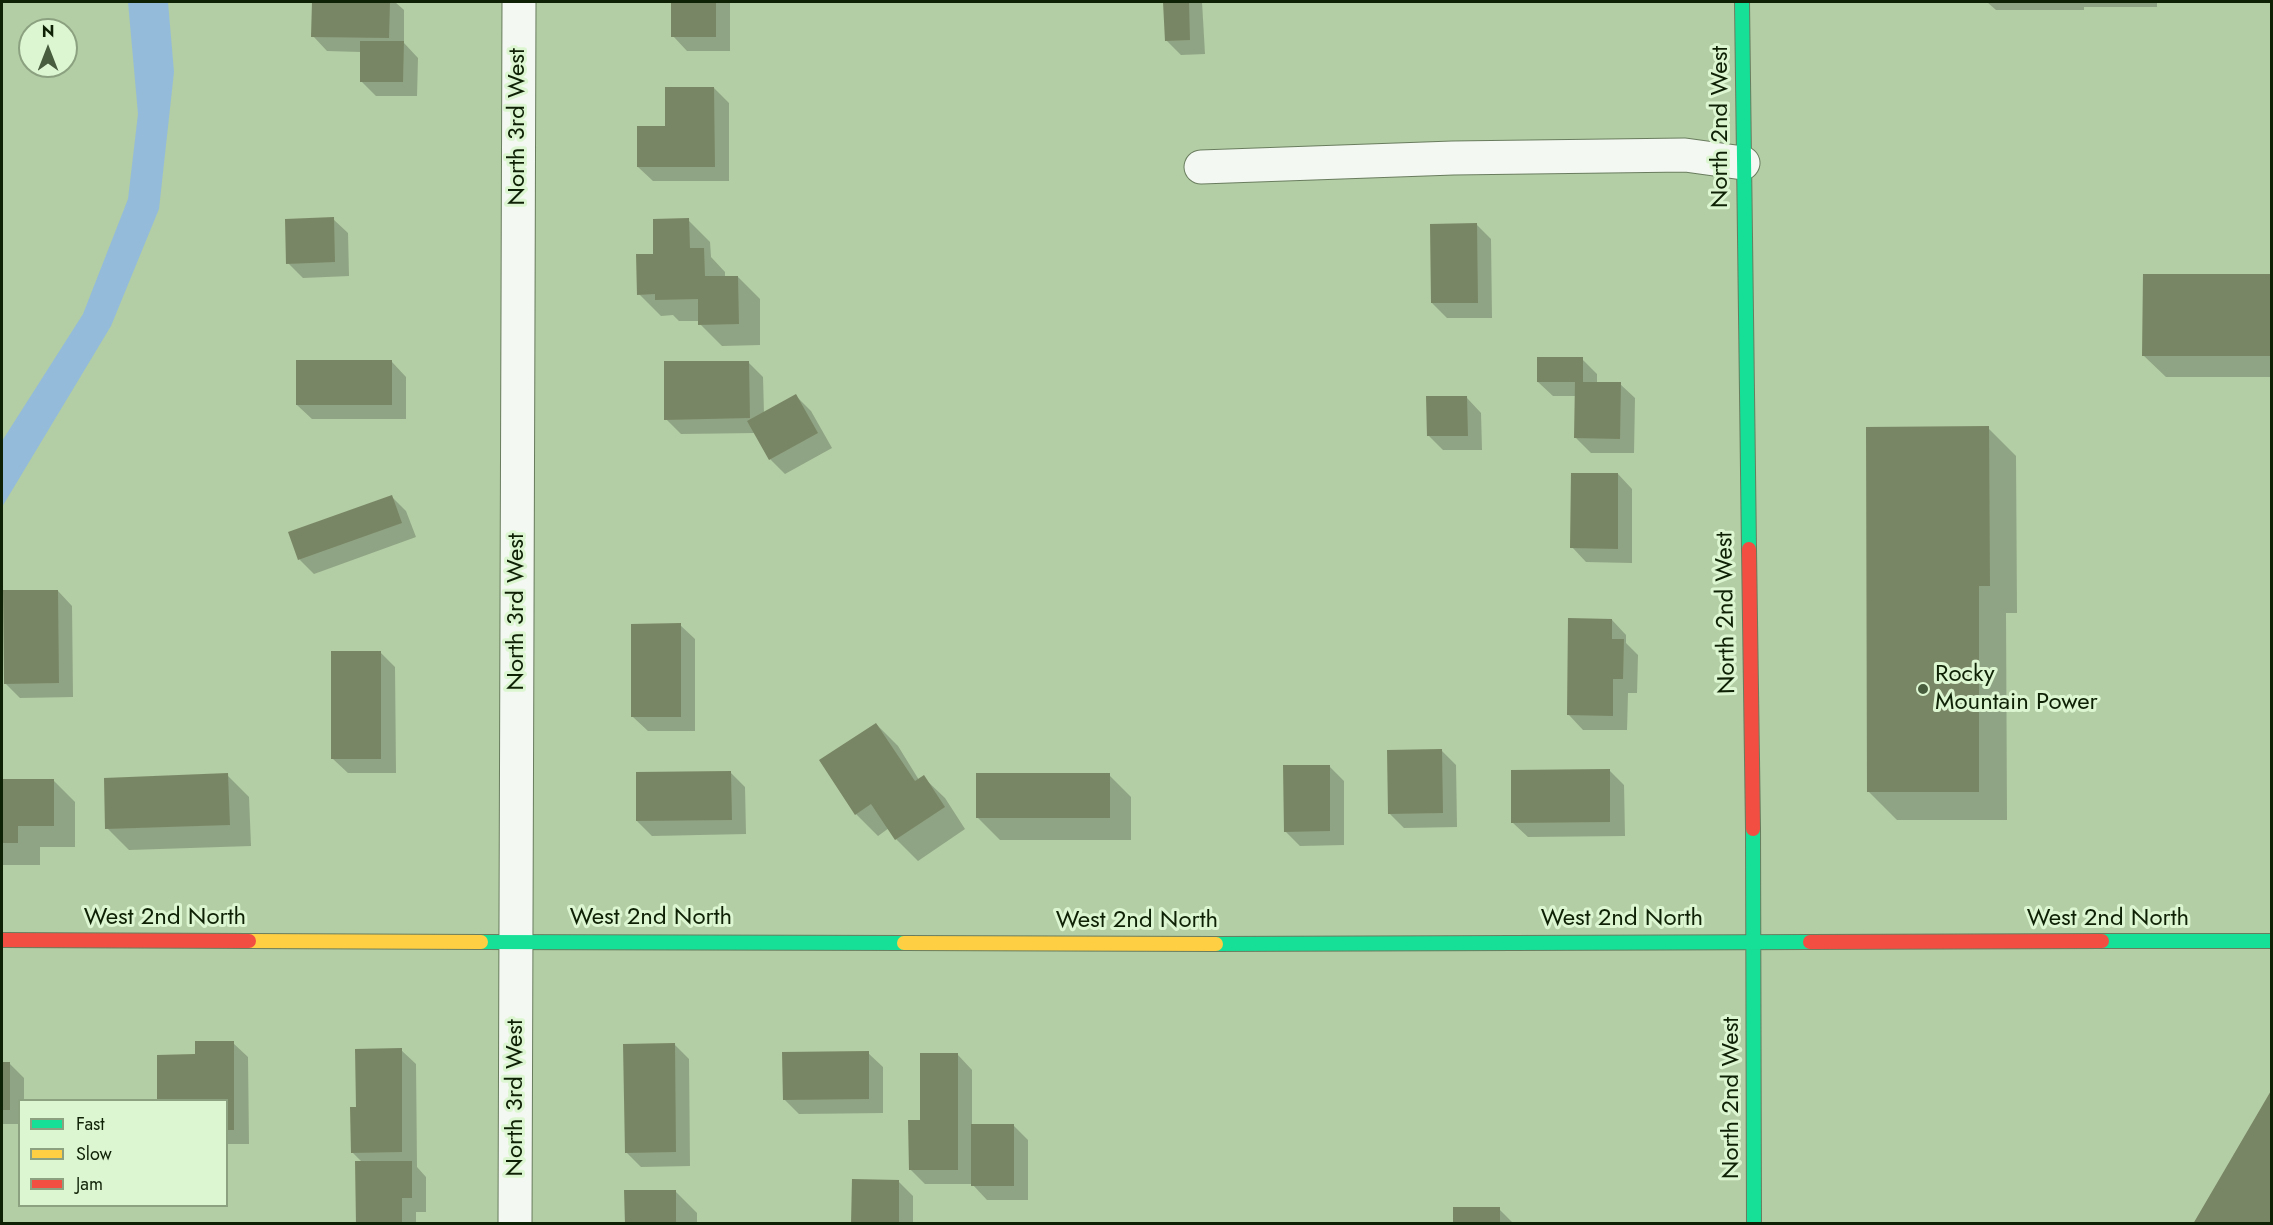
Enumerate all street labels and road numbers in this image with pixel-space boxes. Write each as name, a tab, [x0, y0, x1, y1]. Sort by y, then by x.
street label: North 2nd West	[1707, 46, 1735, 208]
street label: North 3rd West	[504, 48, 532, 206]
street label: North 2nd West	[1711, 532, 1743, 694]
street label: North 3rd West	[503, 533, 531, 691]
street label: West 2nd North	[84, 904, 246, 932]
street label: West 2nd North	[570, 904, 732, 932]
street label: West 2nd North	[1541, 905, 1703, 933]
street label: West 2nd North	[2027, 905, 2189, 933]
street label: West 2nd North	[1056, 907, 1218, 935]
street label: North 2nd West	[1718, 1017, 1746, 1179]
street label: North 3rd West	[502, 1019, 530, 1177]

